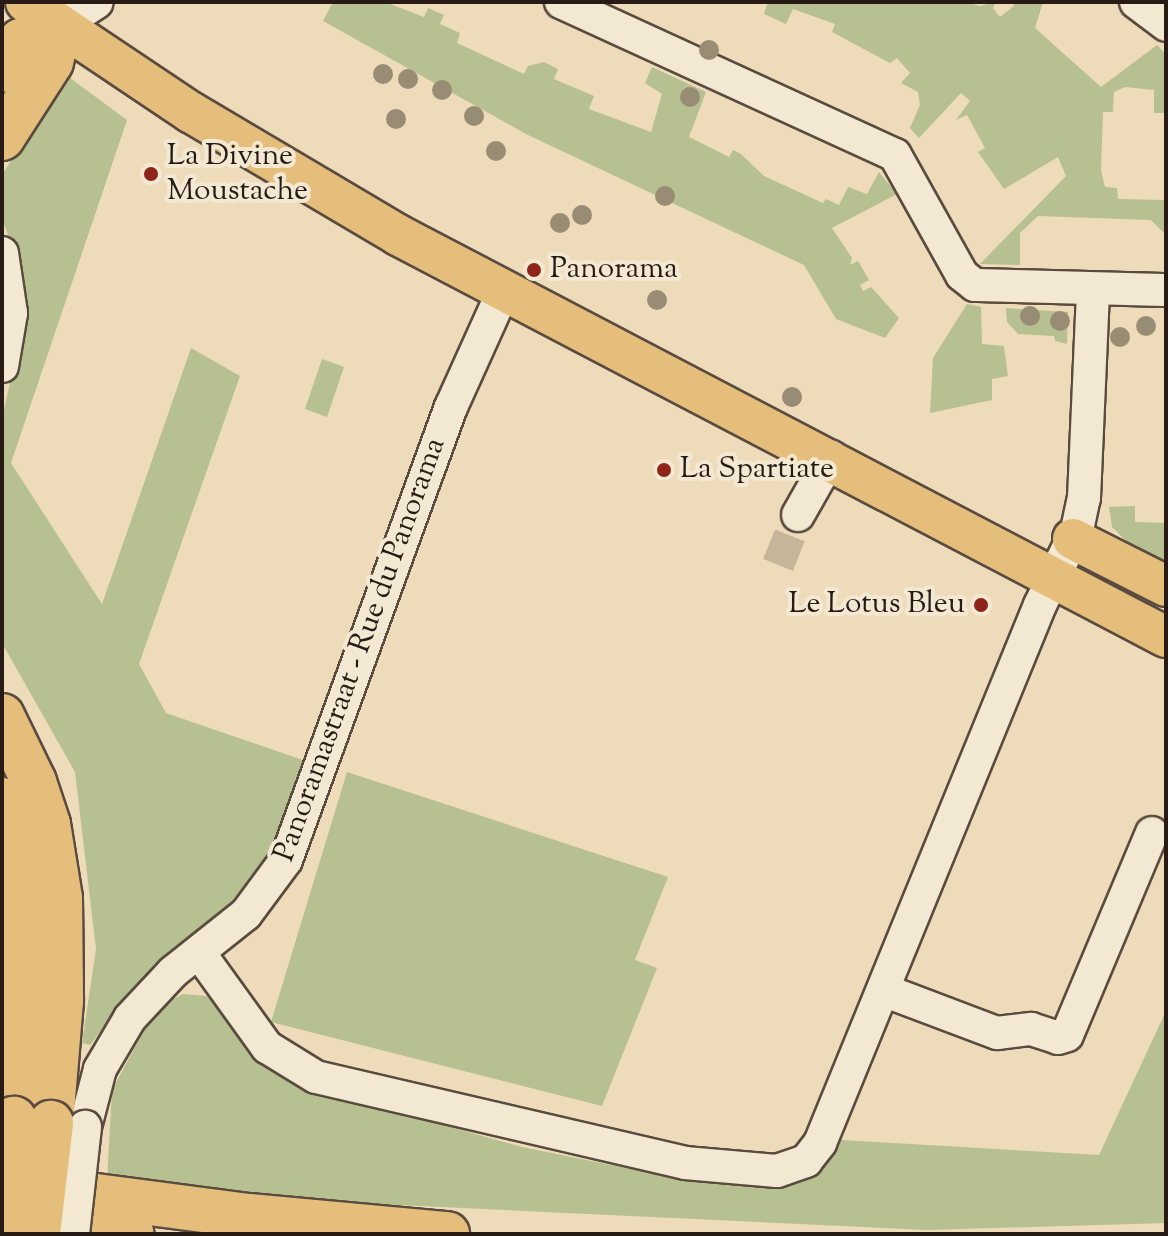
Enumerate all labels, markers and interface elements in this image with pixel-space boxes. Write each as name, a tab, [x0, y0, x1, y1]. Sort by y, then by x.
place label: La Divine Moustache	[167, 139, 308, 210]
marker: La Divine Moustache	[142, 165, 160, 183]
place label: Panorama	[550, 252, 678, 288]
marker: Panorama	[525, 261, 543, 279]
street label: Panoramastraat - Rue du Panorama	[267, 433, 455, 867]
place label: La Spartiate	[680, 452, 834, 488]
marker: La Spartiate	[655, 461, 673, 479]
place label: Le Lotus Bleu	[788, 587, 965, 623]
marker: Le Lotus Bleu	[972, 596, 990, 614]

